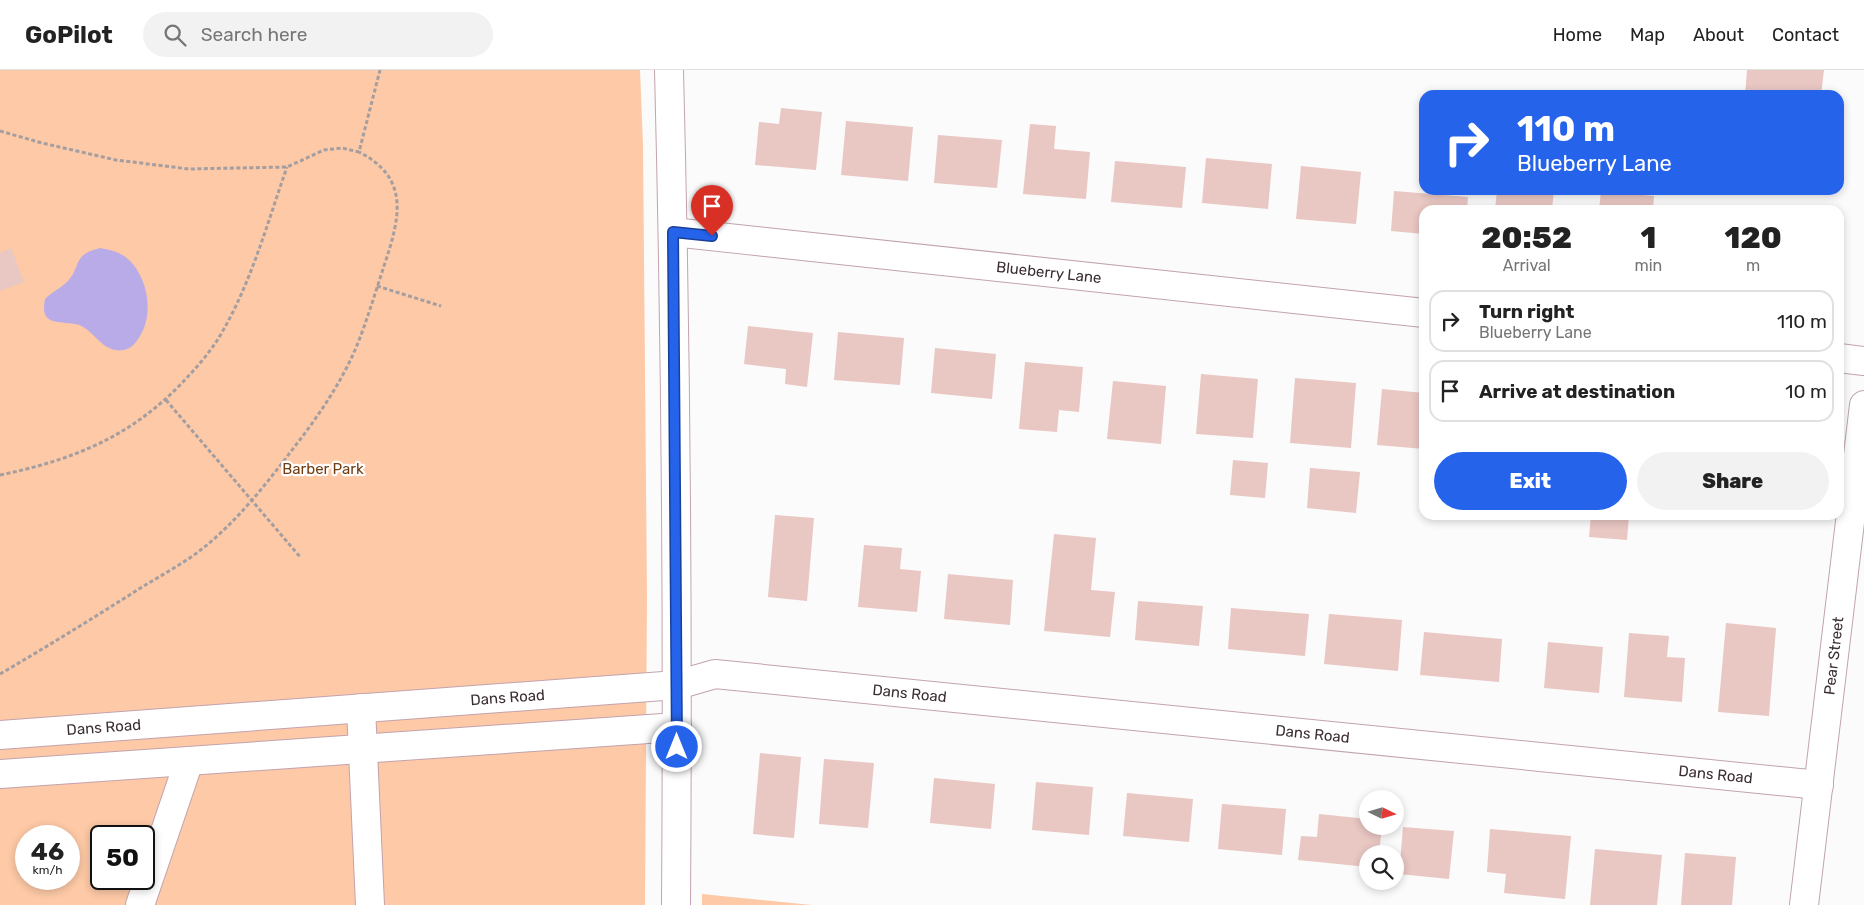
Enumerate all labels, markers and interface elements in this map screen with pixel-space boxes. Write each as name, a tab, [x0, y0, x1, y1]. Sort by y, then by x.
search box	[143, 12, 493, 57]
text: GoPilot	[25, 21, 113, 49]
icon: search	[161, 21, 189, 49]
text: Search here	[201, 23, 307, 46]
text: Home	[1553, 24, 1602, 46]
text: Map	[1630, 24, 1665, 46]
text: About	[1693, 24, 1744, 46]
text: Contact	[1772, 24, 1839, 46]
text: 110 m	[1517, 108, 1615, 150]
icon: right	[1434, 110, 1499, 175]
text: Blueberry Lane	[1517, 150, 1672, 177]
pin	[691, 185, 733, 236]
icon: arrive	[698, 192, 726, 220]
text: 20:52	[1481, 220, 1572, 256]
text: 1	[1640, 220, 1656, 256]
text: 120	[1725, 220, 1782, 256]
text: Arrival	[1503, 256, 1551, 275]
text: min	[1634, 256, 1662, 275]
text: m	[1746, 256, 1760, 275]
street label: Blueberry Lane	[995, 258, 1102, 287]
text: Turn right	[1479, 300, 1574, 323]
icon: right	[1436, 307, 1464, 335]
text: 110 m	[1777, 310, 1827, 333]
text: Blueberry Lane	[1479, 323, 1592, 342]
icon: arrive	[1436, 377, 1464, 405]
text: Arrive at destination	[1479, 380, 1675, 403]
text: 10 m	[1785, 380, 1827, 403]
button: Exit	[1434, 452, 1627, 510]
button: Share	[1637, 452, 1829, 510]
park label: Barber Park	[282, 460, 364, 478]
street label: Pear Street	[1820, 616, 1848, 696]
street label: Dans Road	[872, 681, 948, 706]
street label: Dans Road	[470, 686, 545, 709]
street label: Dans Road	[66, 716, 142, 739]
position arrow	[650, 720, 702, 772]
street label: Dans Road	[1275, 721, 1351, 747]
street label: Dans Road	[1678, 762, 1754, 787]
north arrow	[1359, 790, 1404, 835]
map controls	[1359, 790, 1404, 890]
speed limit sign: 50	[90, 825, 155, 890]
text: 46	[31, 837, 64, 866]
button: search	[1359, 845, 1404, 890]
text: km/h	[33, 863, 62, 877]

